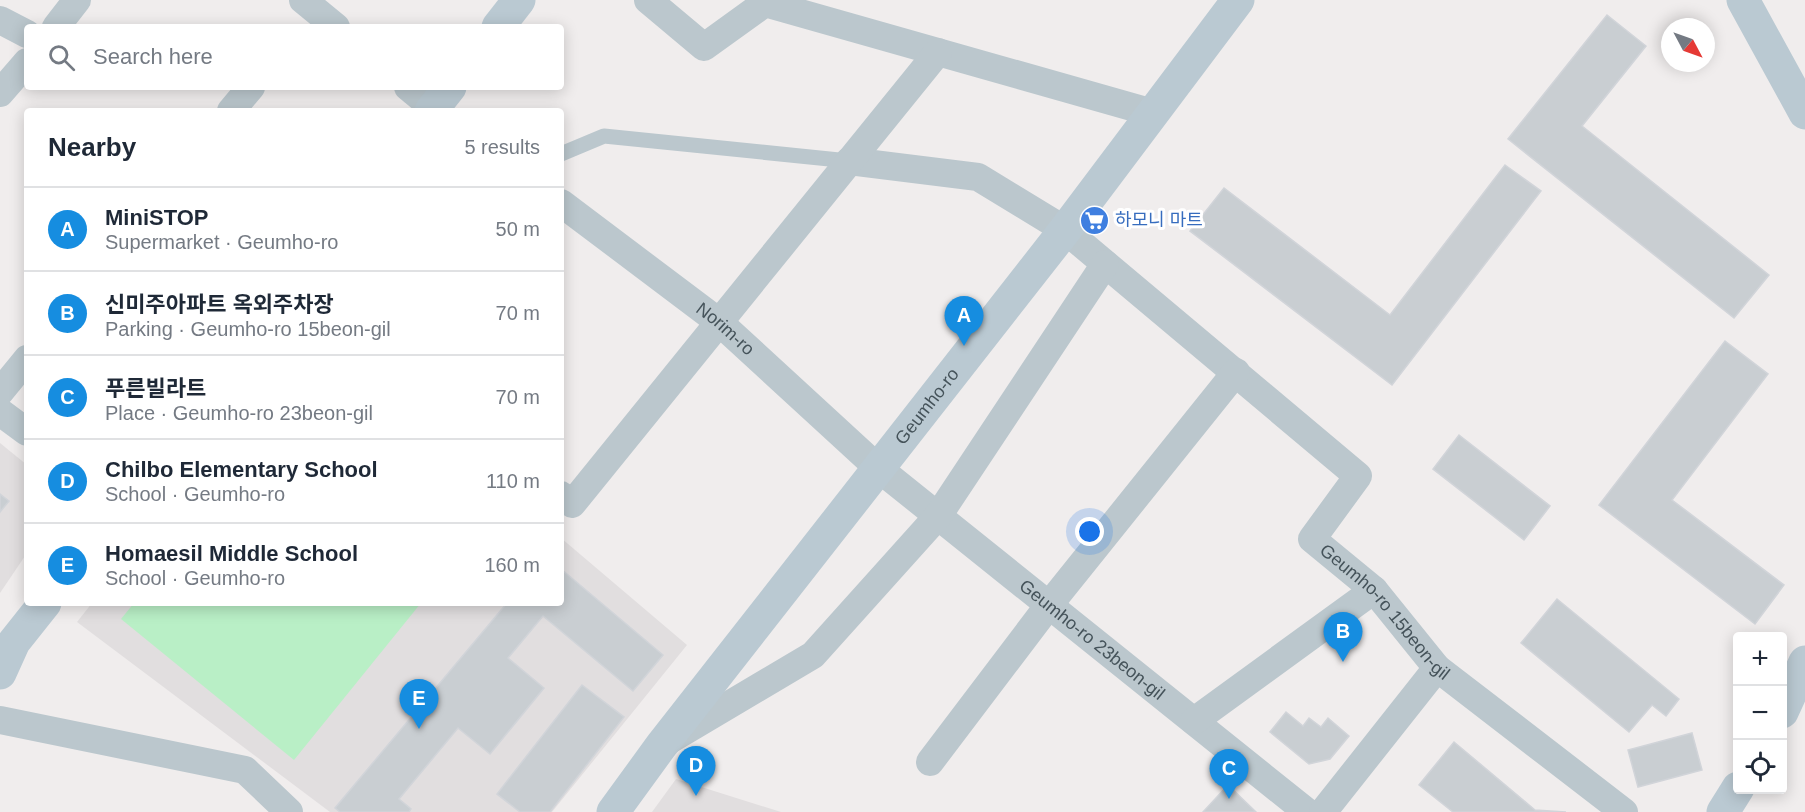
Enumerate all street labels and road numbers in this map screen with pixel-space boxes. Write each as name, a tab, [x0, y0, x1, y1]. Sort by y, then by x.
street label: Norim-ro	[692, 298, 758, 359]
street label: Geumho-ro	[891, 364, 963, 448]
street label: Geumho-ro 15beon-gil	[1316, 540, 1453, 684]
street label: Geumho-ro 23beon-gil	[1015, 575, 1169, 704]

